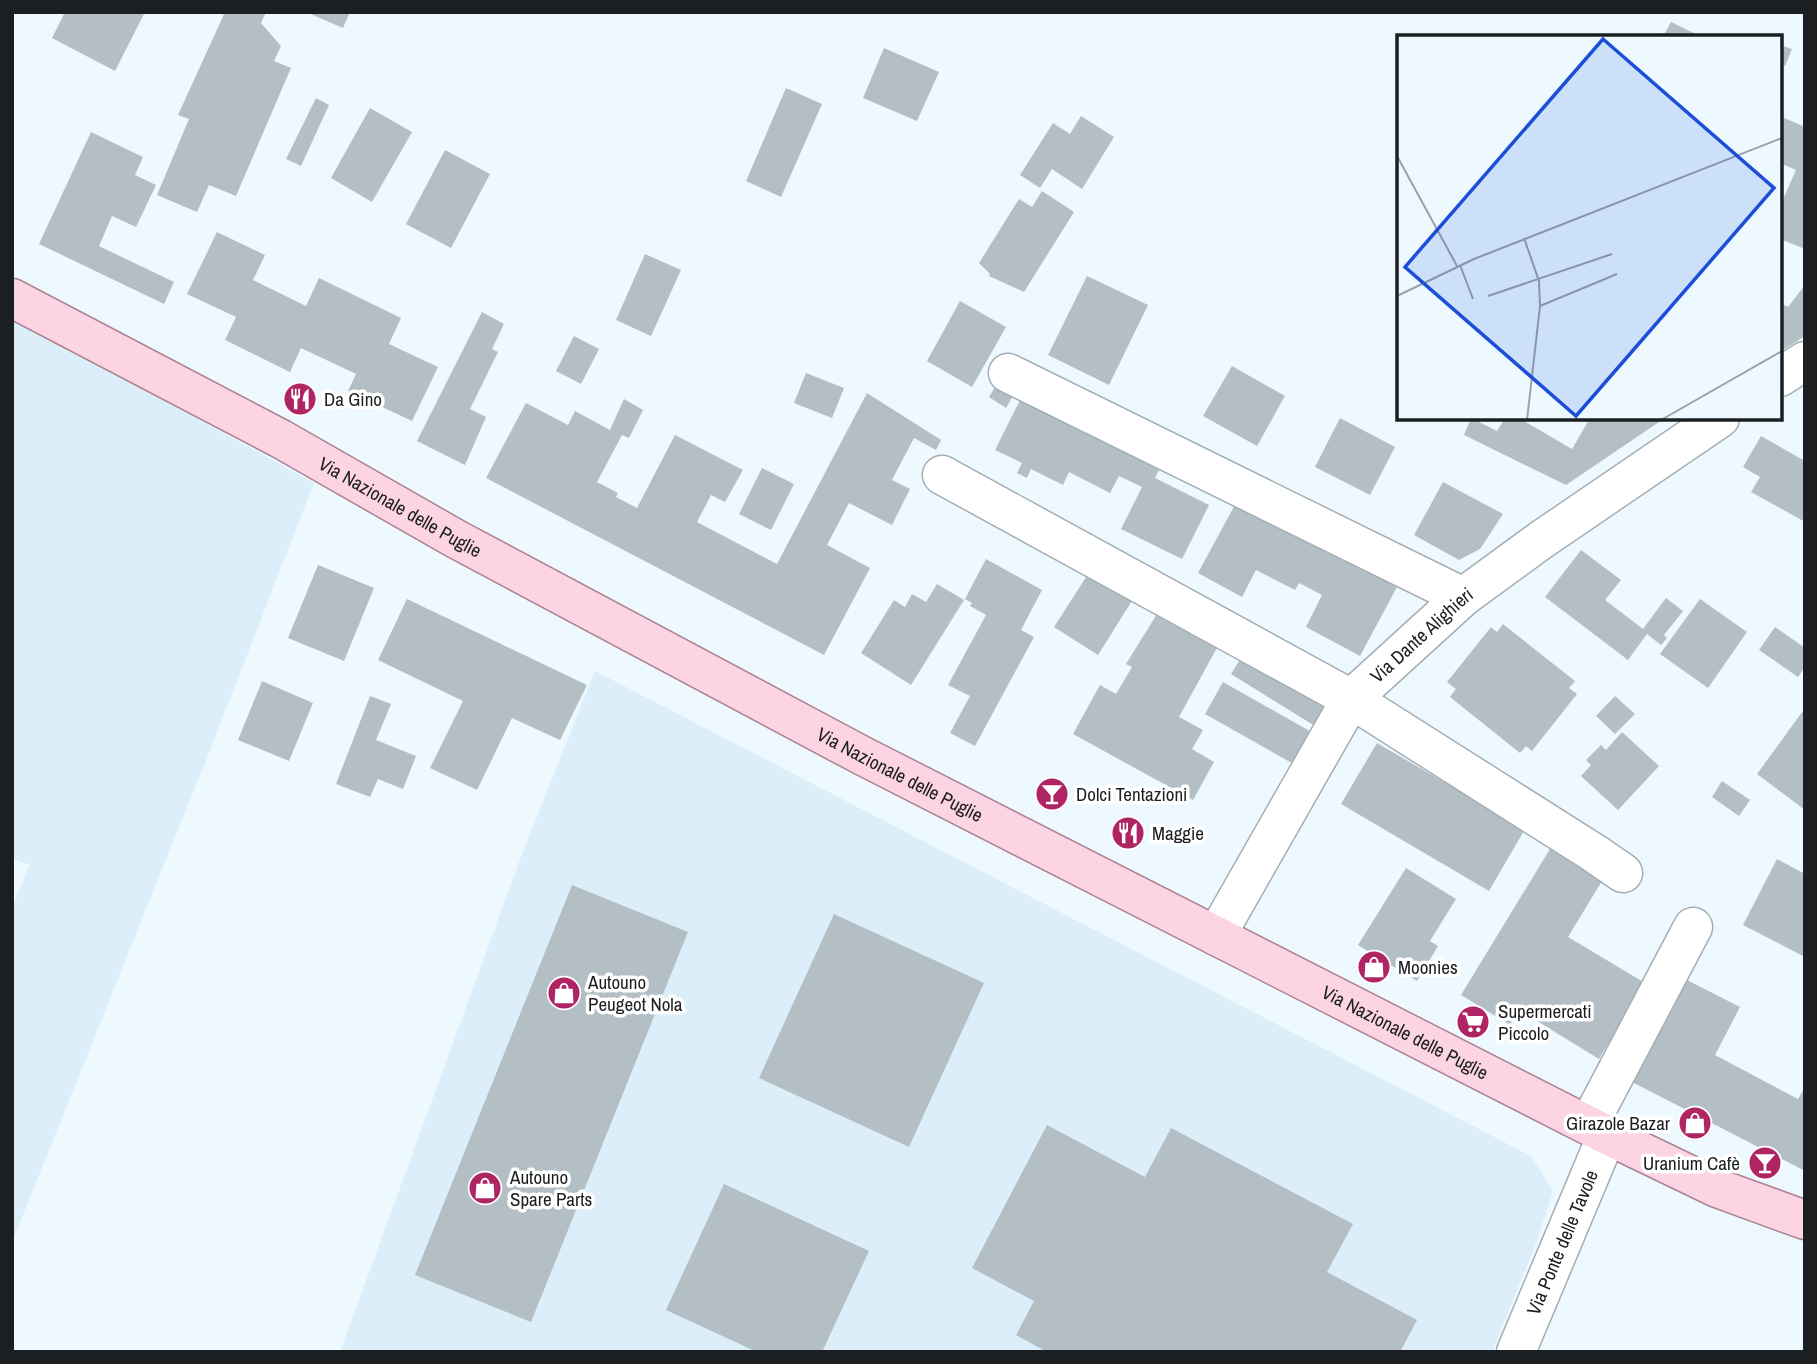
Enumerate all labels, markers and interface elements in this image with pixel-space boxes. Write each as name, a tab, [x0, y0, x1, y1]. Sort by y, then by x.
inset map	[1397, 35, 1782, 420]
restaurant icon: Da Gino	[281, 380, 319, 418]
place label: Da Gino	[324, 386, 382, 412]
street label: Via Nazionale delle Puglie	[314, 450, 486, 563]
street label: Via Dante Alighieri	[1364, 581, 1478, 688]
street label: Via Nazionale delle Puglie	[812, 721, 988, 828]
bar icon: Dolci Tentazioni	[1033, 775, 1071, 813]
place label: Dolci Tentazioni	[1076, 781, 1187, 807]
restaurant icon: Maggie	[1109, 814, 1147, 852]
place label: Maggie	[1152, 820, 1204, 846]
shop icon: Moonies	[1355, 948, 1393, 986]
place label: Moonies	[1398, 954, 1458, 980]
place label: Autouno Peugeot Nola	[587, 969, 683, 1017]
shop icon: Autouno Peugeot Nola	[545, 974, 583, 1012]
street label: Via Nazionale delle Puglie	[1317, 979, 1493, 1085]
place label: Supermercati Piccolo	[1498, 998, 1592, 1046]
supermarket icon: Supermercati Piccolo	[1454, 1003, 1492, 1041]
shop icon: Girazole Bazar	[1676, 1104, 1714, 1142]
place label: Girazole Bazar	[1566, 1110, 1671, 1136]
bar icon: Uranium Cafè	[1746, 1144, 1784, 1182]
place label: Uranium Cafè	[1643, 1150, 1740, 1176]
place label: Autouno Spare Parts	[509, 1164, 592, 1212]
street label: Via Ponte delle Tavole	[1520, 1166, 1604, 1319]
shop icon: Autouno Spare Parts	[466, 1169, 504, 1207]

